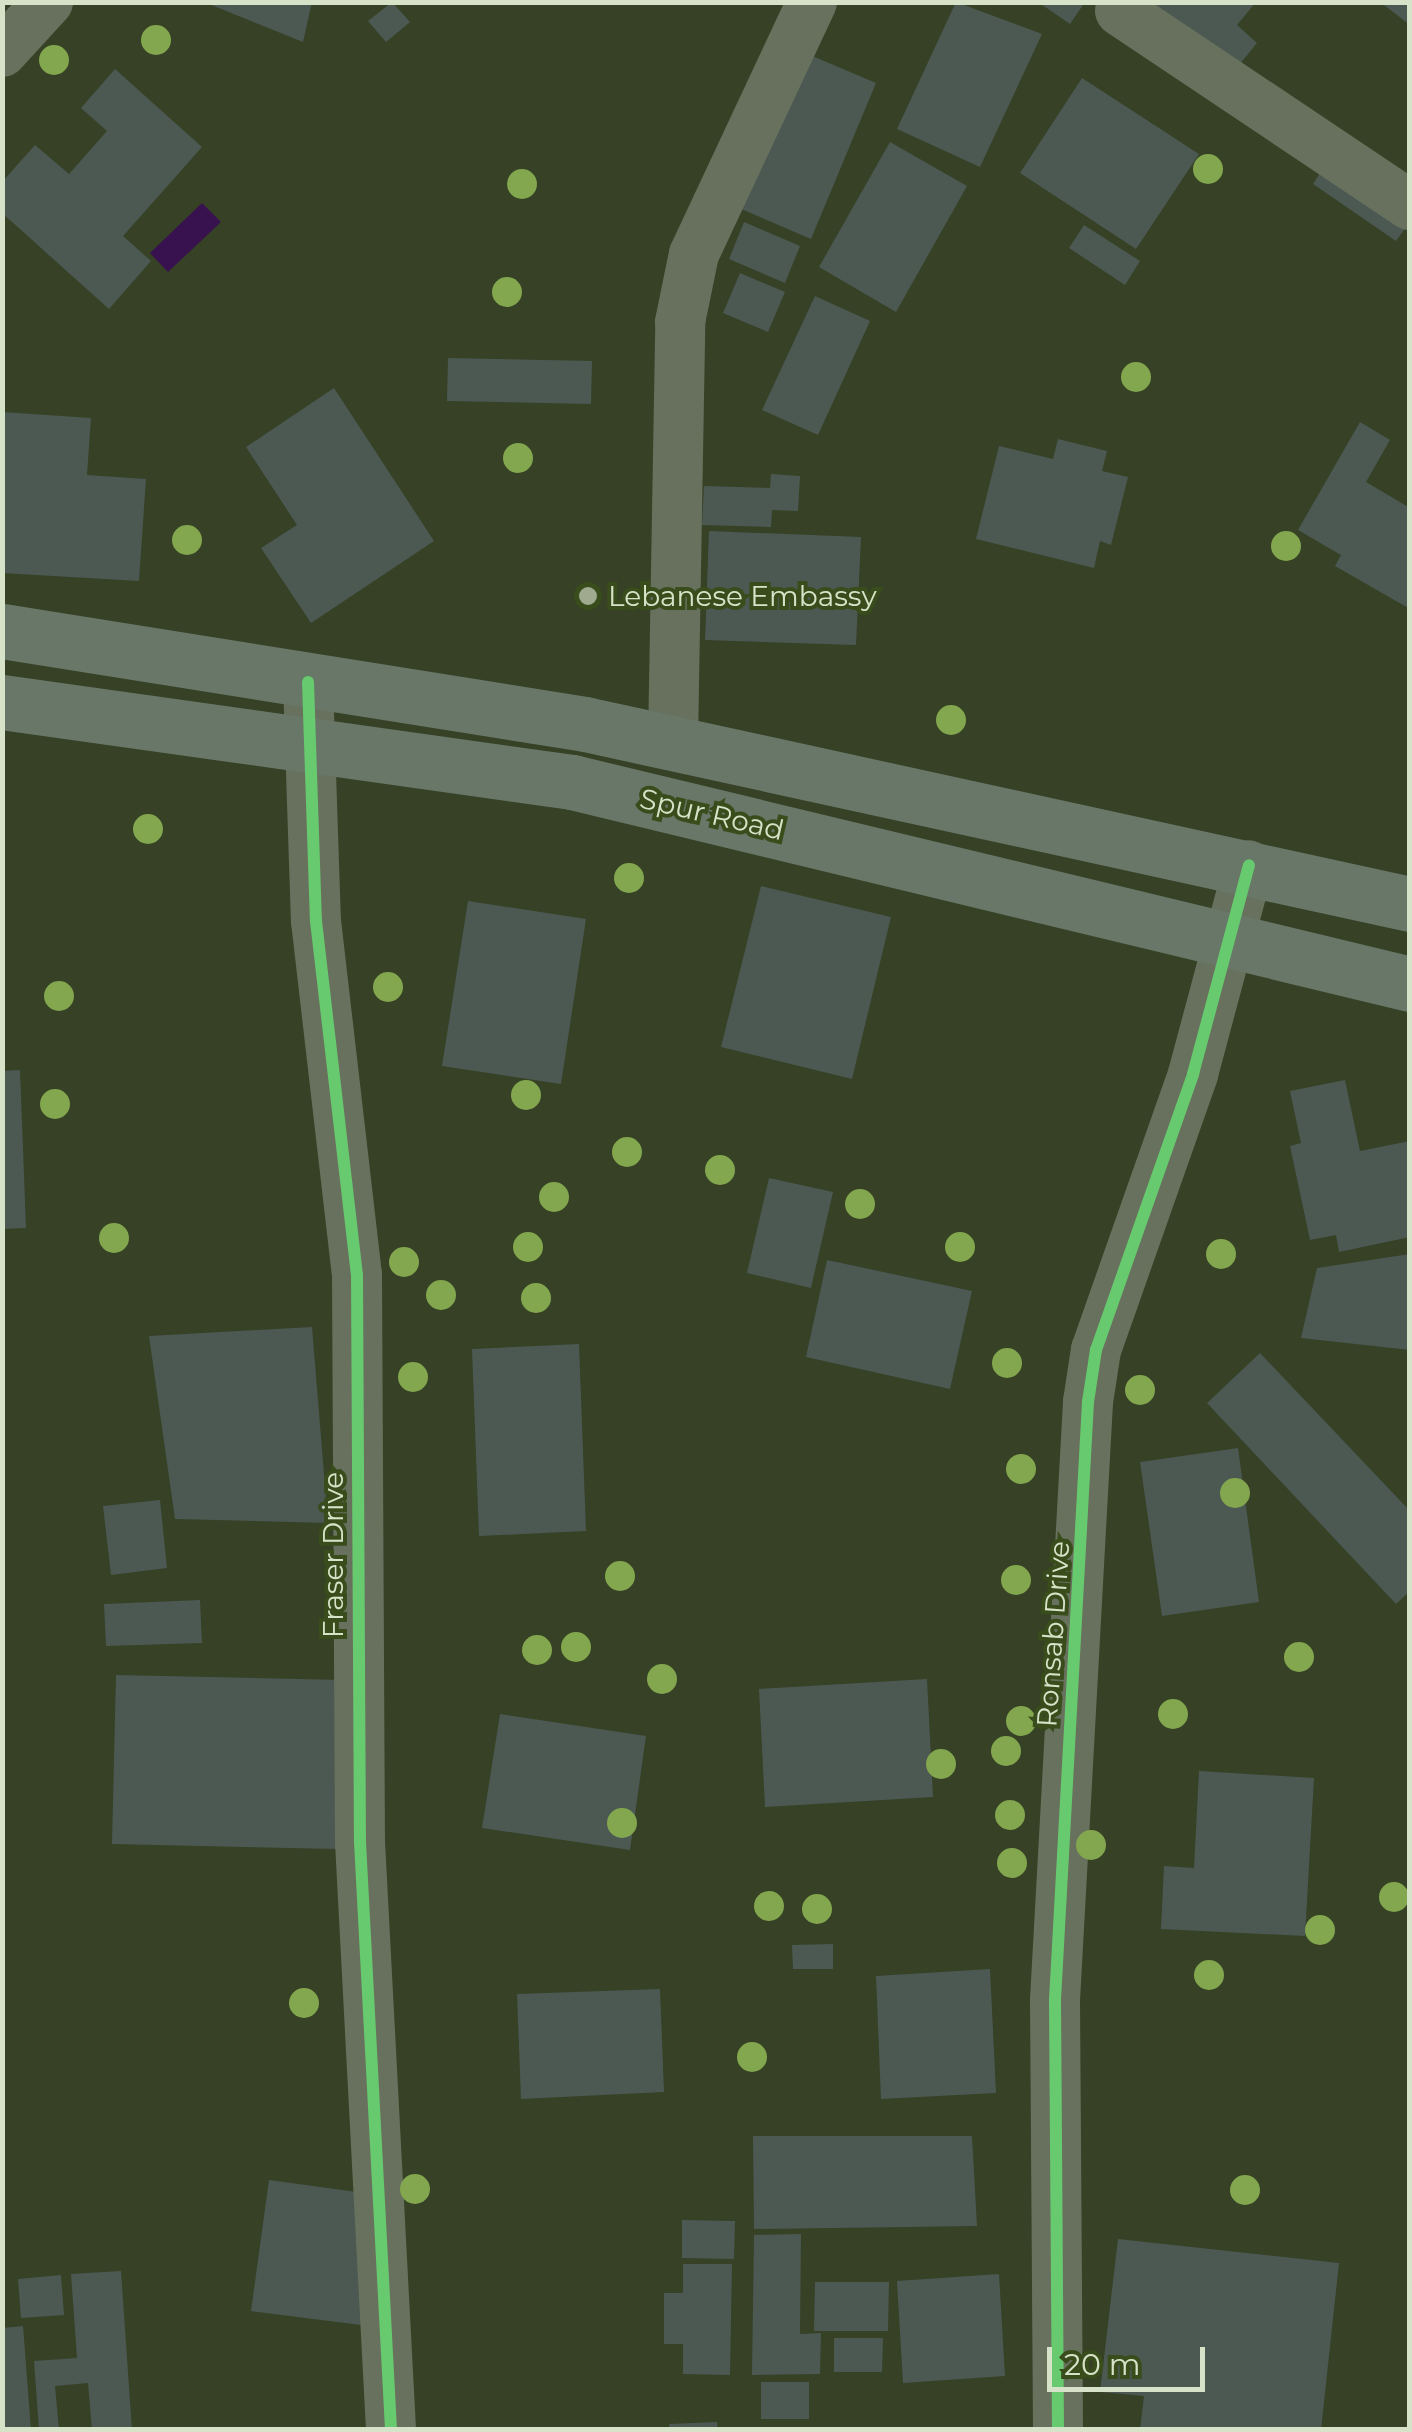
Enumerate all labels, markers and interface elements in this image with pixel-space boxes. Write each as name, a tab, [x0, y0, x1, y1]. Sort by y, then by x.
place label: Lebanese Embassy	[608, 579, 877, 613]
marker: Lebanese Embassy	[577, 585, 599, 607]
street label: Spur Road	[637, 781, 787, 847]
street label: Fraser Drive	[316, 1472, 350, 1638]
street label: Ronsab Drive	[1030, 1540, 1076, 1728]
scale bar	[1052, 2327, 1210, 2389]
text: 20 m	[1064, 2346, 1141, 2383]

